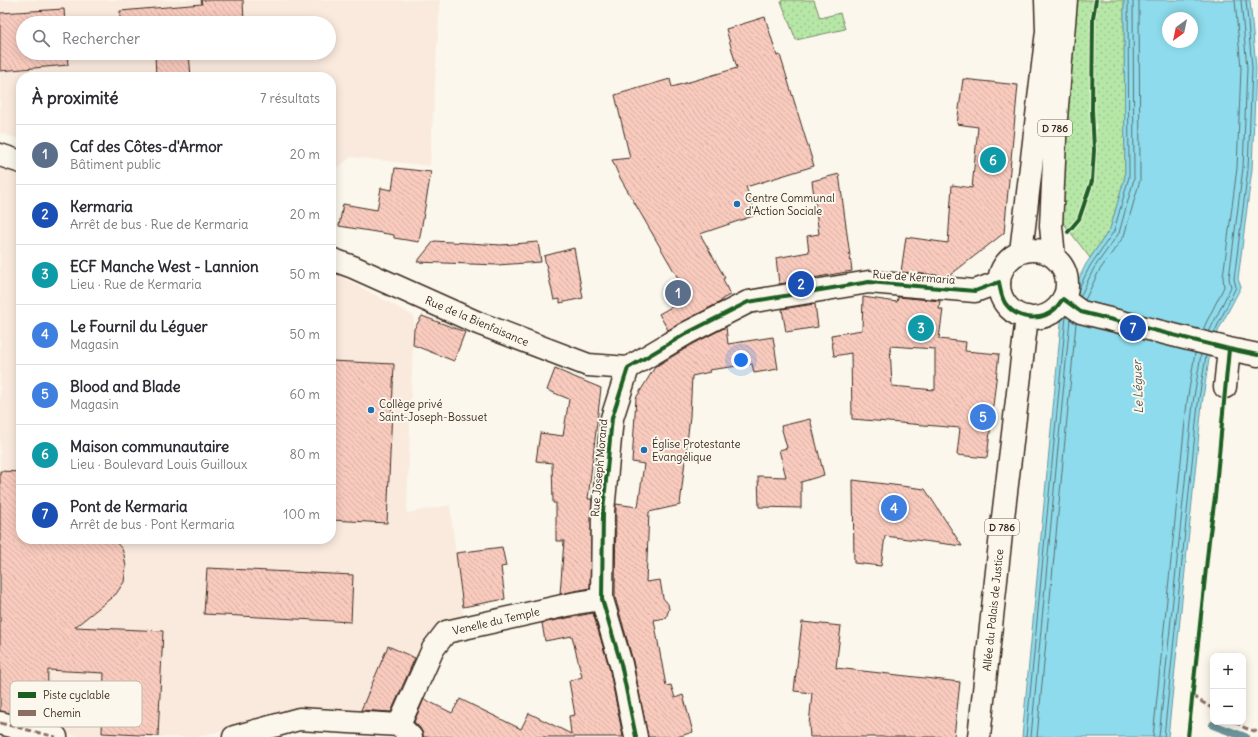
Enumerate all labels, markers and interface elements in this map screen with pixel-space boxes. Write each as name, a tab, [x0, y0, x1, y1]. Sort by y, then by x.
north arrow	[1162, 12, 1198, 48]
search box	[16, 16, 336, 60]
icon: search	[30, 27, 52, 49]
text: Rechercher	[62, 29, 140, 48]
text: À proximité	[32, 87, 118, 109]
text: 7 résultats	[260, 90, 320, 107]
road number: D 786	[1038, 120, 1072, 136]
text: Caf des Côtes-d'Armor	[70, 137, 223, 156]
pin: 6	[980, 145, 1006, 175]
text: 1	[42, 146, 48, 163]
text: 20 m	[290, 146, 320, 163]
text: Bâtiment public	[70, 156, 161, 173]
place label: Centre Communal d'Action Sociale	[745, 191, 835, 218]
text: Kermaria	[70, 197, 133, 216]
marker: Centre Communal d'Action Sociale	[732, 199, 742, 209]
text: 2	[41, 206, 49, 223]
text: 20 m	[290, 206, 320, 223]
text: Arrêt de bus · Rue de Kermaria	[70, 216, 248, 233]
text: ECF Manche West - Lannion	[70, 257, 259, 276]
text: 3	[41, 266, 49, 283]
text: 50 m	[289, 266, 320, 283]
street label: Rue de Kermaria	[872, 267, 956, 287]
pin: 2	[788, 269, 814, 299]
text: Lieu · Rue de Kermaria	[70, 276, 202, 293]
pin: 1	[665, 278, 691, 308]
street label: Rue de la Bienfaisance	[423, 293, 531, 349]
pin: 3	[908, 313, 934, 343]
pin: 7	[1120, 313, 1146, 343]
text: Le Fournil du Léguer	[70, 317, 208, 336]
text: 4	[41, 326, 49, 343]
text: 50 m	[289, 326, 320, 343]
text: Magasin	[70, 336, 119, 353]
your location	[731, 350, 751, 370]
water label: Le Léguer	[1129, 358, 1146, 414]
text: Blood and Blade	[70, 377, 181, 396]
text: 5	[41, 386, 49, 403]
text: 60 m	[289, 386, 320, 403]
text: Magasin	[70, 396, 119, 413]
place label: Collège privé Saint-Joseph-Bossuet	[379, 397, 487, 424]
pin: 5	[970, 402, 996, 432]
marker: Collège privé Saint-Joseph-Bossuet	[366, 405, 376, 415]
street label: Rue Joseph Morand	[588, 418, 610, 518]
place label: Église Protestante Evangélique	[652, 436, 740, 464]
text: Maison communautaire	[70, 437, 229, 456]
marker: Église Protestante Evangélique	[639, 445, 649, 455]
text: 6	[41, 446, 49, 463]
text: 80 m	[289, 446, 320, 463]
text: Lieu · Boulevard Louis Guilloux	[70, 456, 247, 473]
pin: 4	[881, 493, 907, 523]
text: Pont de Kermaria	[70, 497, 188, 516]
text: 7	[42, 506, 48, 523]
text: 100 m	[283, 506, 320, 523]
text: Arrêt de bus · Pont Kermaria	[70, 516, 235, 533]
road number: D 786	[985, 519, 1019, 535]
street label: Allée du Palais de Justice	[980, 548, 1006, 672]
street label: Venelle du Temple	[451, 604, 541, 638]
map controls	[1210, 653, 1246, 725]
button: +	[1210, 653, 1246, 689]
legend	[10, 681, 142, 727]
text: Piste cyclable	[43, 688, 110, 702]
button: −	[1210, 689, 1246, 725]
text: Chemin	[43, 706, 81, 720]

